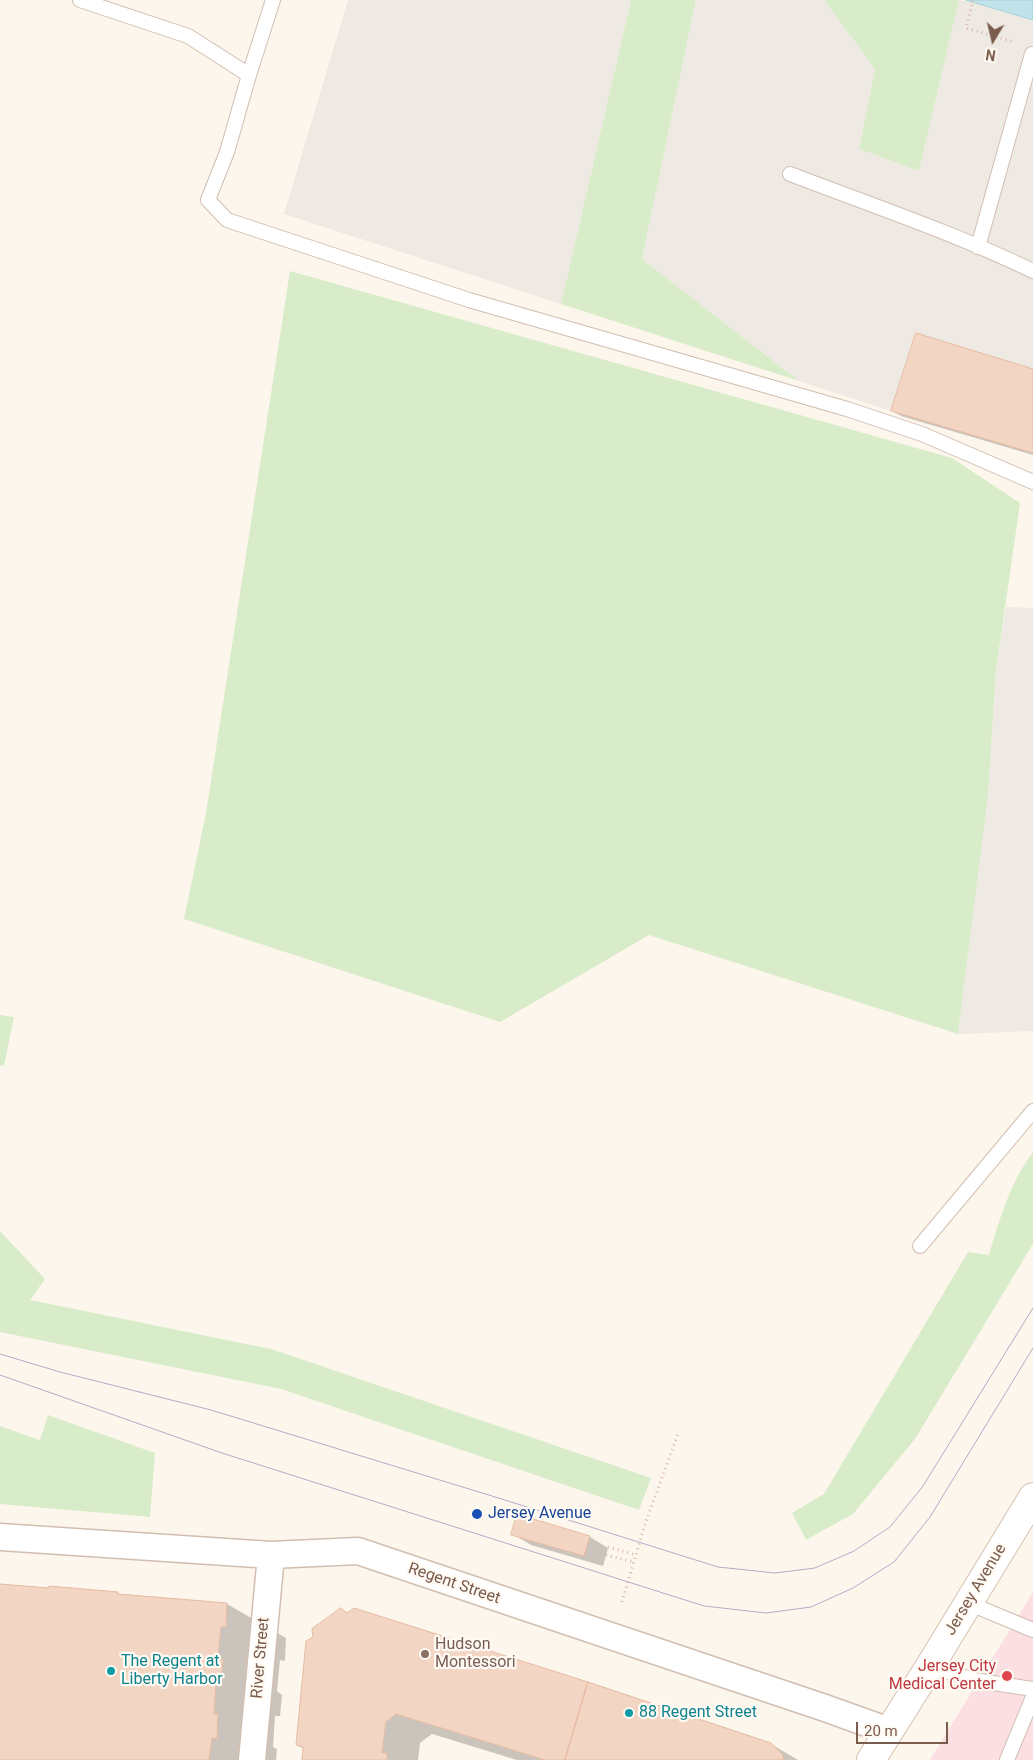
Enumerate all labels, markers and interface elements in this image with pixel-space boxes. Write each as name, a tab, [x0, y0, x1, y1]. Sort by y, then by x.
north arrow	[968, 15, 1018, 65]
text: N	[985, 46, 997, 63]
place label: Jersey Avenue	[488, 1504, 591, 1524]
marker: Jersey Avenue	[470, 1507, 484, 1521]
street label: Jersey Avenue	[941, 1541, 1011, 1639]
street label: Regent Street	[405, 1559, 503, 1609]
street label: River Street	[248, 1617, 274, 1699]
place label: Hudson Montessori	[435, 1635, 516, 1673]
marker: Hudson Montessori	[419, 1648, 431, 1660]
place label: The Regent at Liberty Harbor	[121, 1652, 223, 1690]
place label: Jersey City Medical Center	[889, 1657, 996, 1695]
marker: The Regent at Liberty Harbor	[105, 1665, 117, 1677]
marker: Jersey City Medical Center	[1000, 1669, 1014, 1683]
place label: 88 Regent Street	[639, 1703, 757, 1723]
marker: 88 Regent Street	[623, 1707, 635, 1719]
scale bar	[858, 1712, 950, 1744]
text: 20 m	[864, 1722, 898, 1740]

